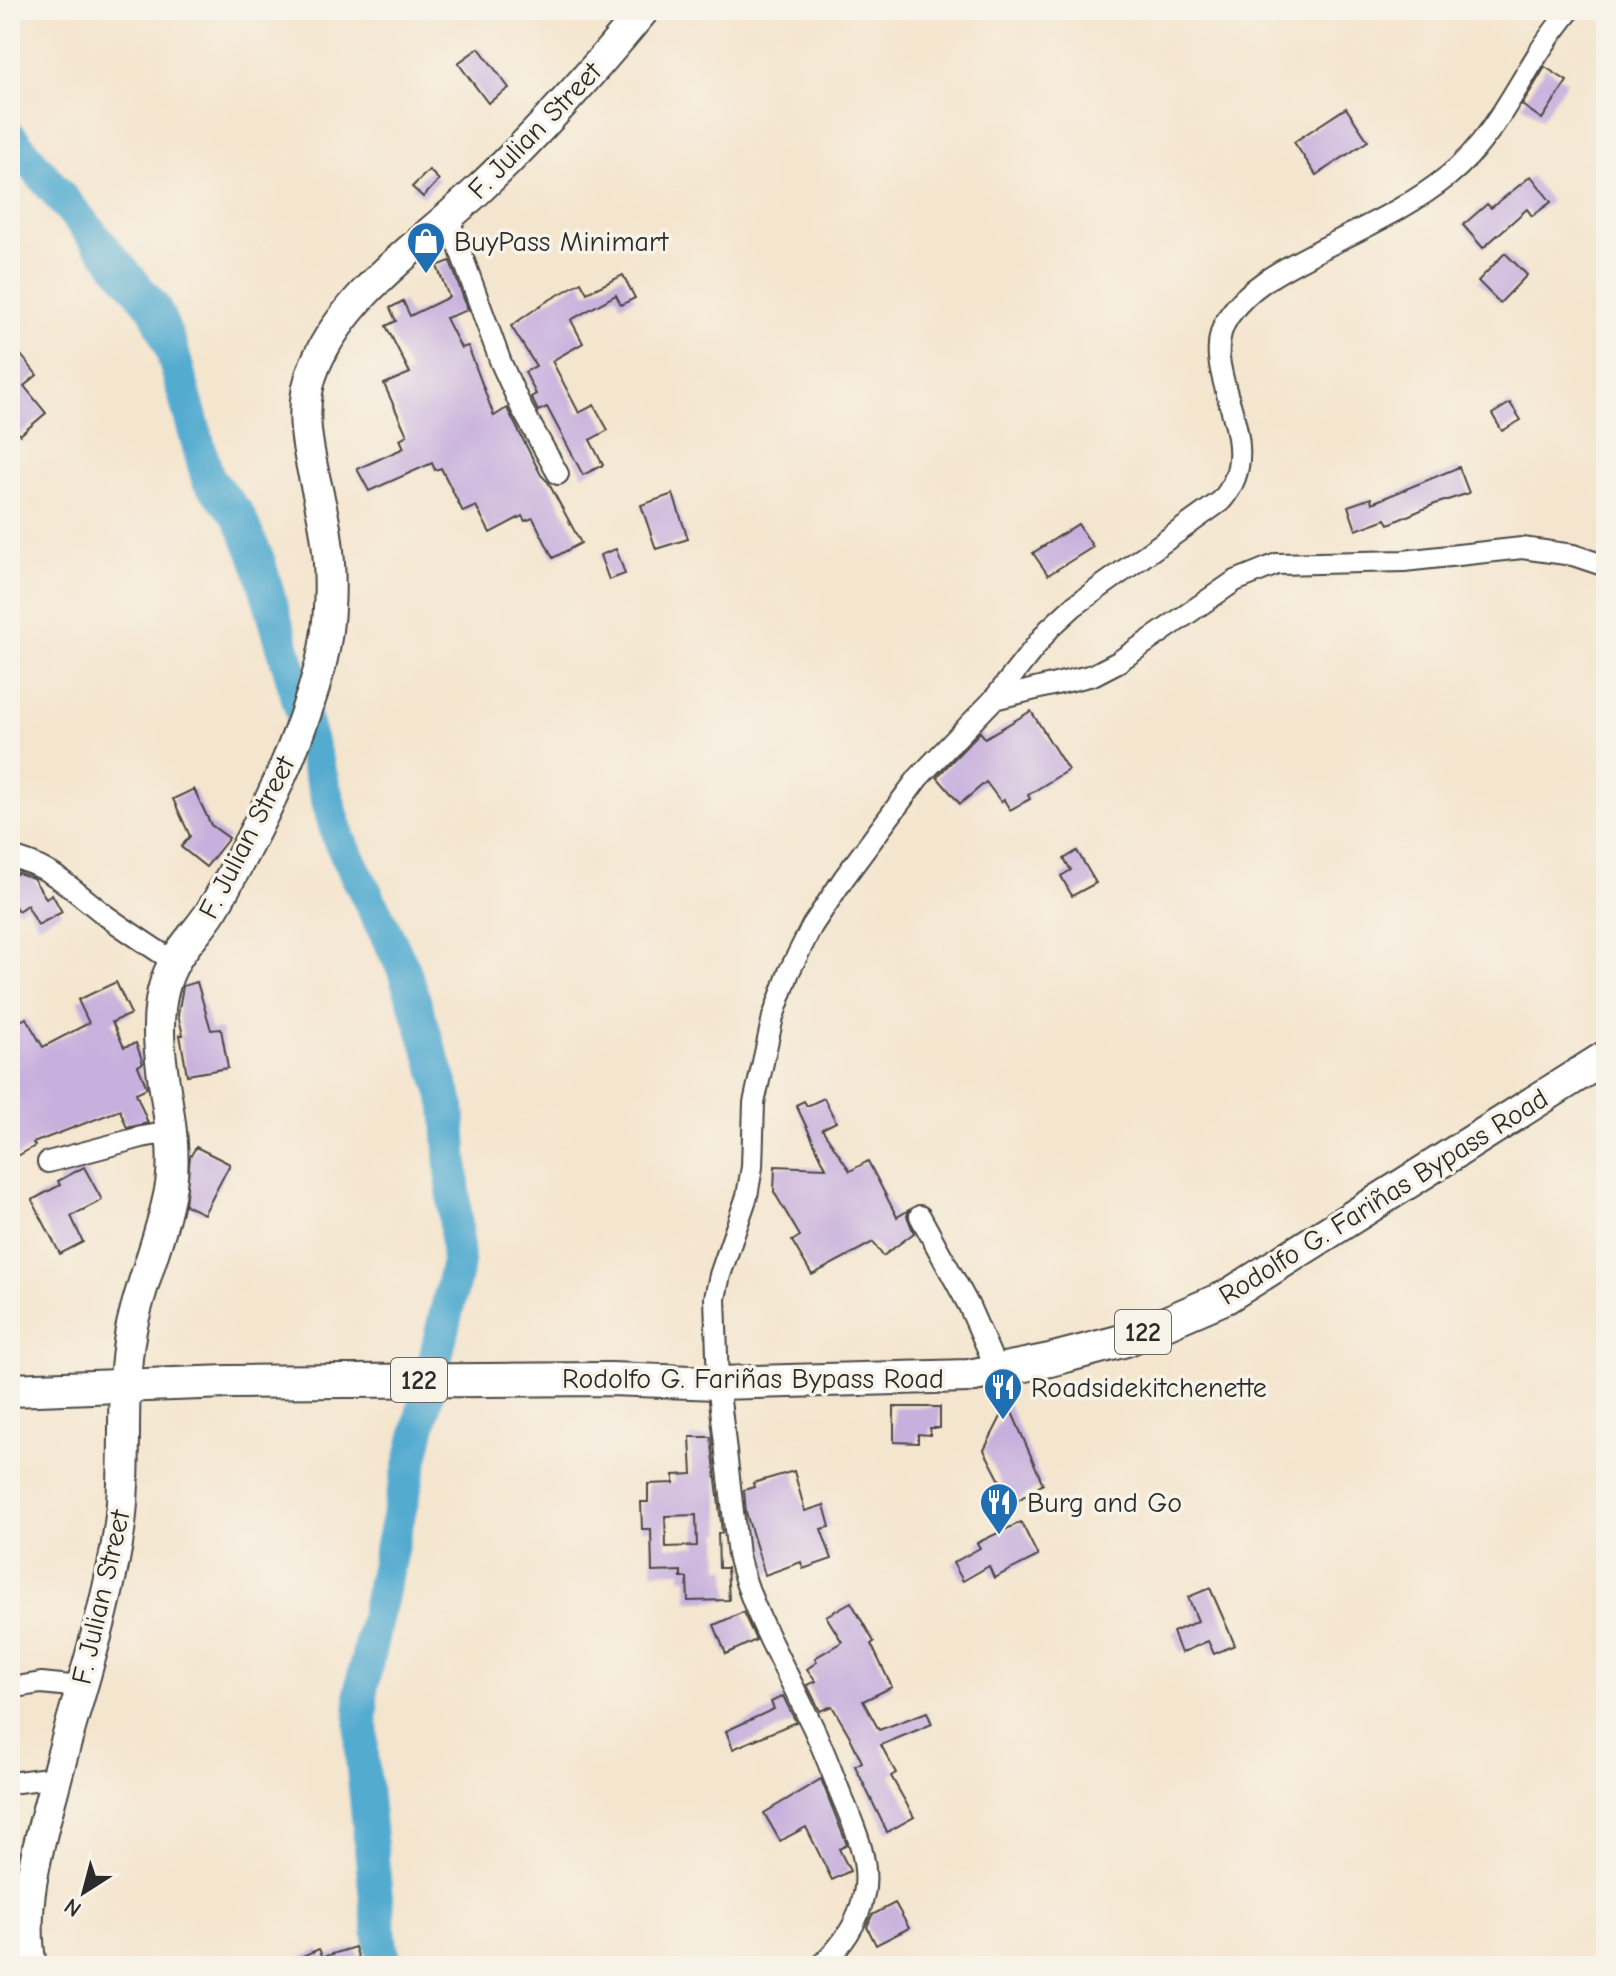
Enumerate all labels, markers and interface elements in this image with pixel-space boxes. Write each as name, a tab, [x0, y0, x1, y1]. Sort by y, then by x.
street label: F. Julian Street	[462, 55, 609, 206]
shop icon: BuyPass Minimart	[405, 220, 447, 275]
place label: BuyPass Minimart	[454, 226, 669, 258]
street label: F. Julian Street	[192, 750, 302, 924]
street label: Rodolfo G. Fariñas Bypass Road	[1213, 1082, 1554, 1312]
road number: 122	[1115, 1310, 1171, 1354]
road number: 122	[391, 1358, 447, 1402]
street label: Rodolfo G. Fariñas Bypass Road	[562, 1363, 944, 1395]
restaurant icon: Roadsidekitchenette	[982, 1366, 1024, 1421]
place label: Roadsidekitchenette	[1031, 1372, 1267, 1404]
restaurant icon: Burg and Go	[978, 1481, 1020, 1536]
place label: Burg and Go	[1027, 1487, 1182, 1519]
street label: F. Julian Street	[65, 1506, 137, 1687]
north arrow	[44, 1852, 124, 1932]
text: N	[59, 1893, 86, 1922]

